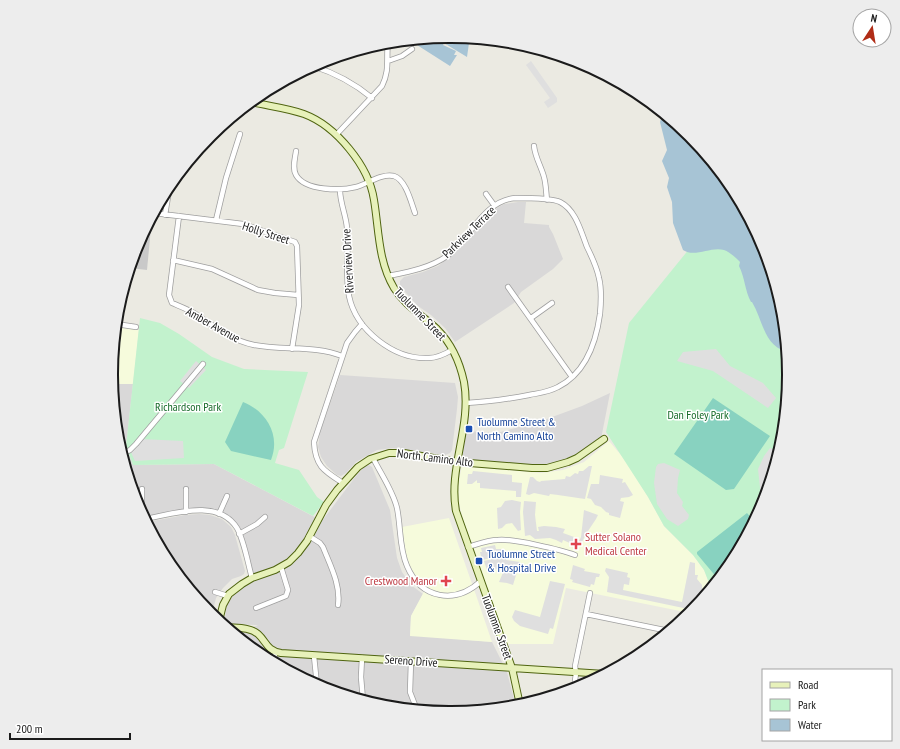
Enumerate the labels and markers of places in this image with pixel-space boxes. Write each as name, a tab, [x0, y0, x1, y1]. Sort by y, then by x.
place label: Tuolumne Street & North Camino Alto	[477, 414, 556, 443]
marker: Tuolumne Street & North Camino Alto	[464, 424, 474, 434]
place label: Sutter Solano Medical Center	[585, 529, 647, 558]
marker: Sutter Solano Medical Center	[570, 538, 582, 550]
place label: Tuolumne Street & Hospital Drive	[487, 546, 556, 575]
marker: Tuolumne Street & Hospital Drive	[474, 556, 484, 566]
place label: Crestwood Manor	[365, 573, 438, 588]
marker: Crestwood Manor	[440, 575, 452, 587]

